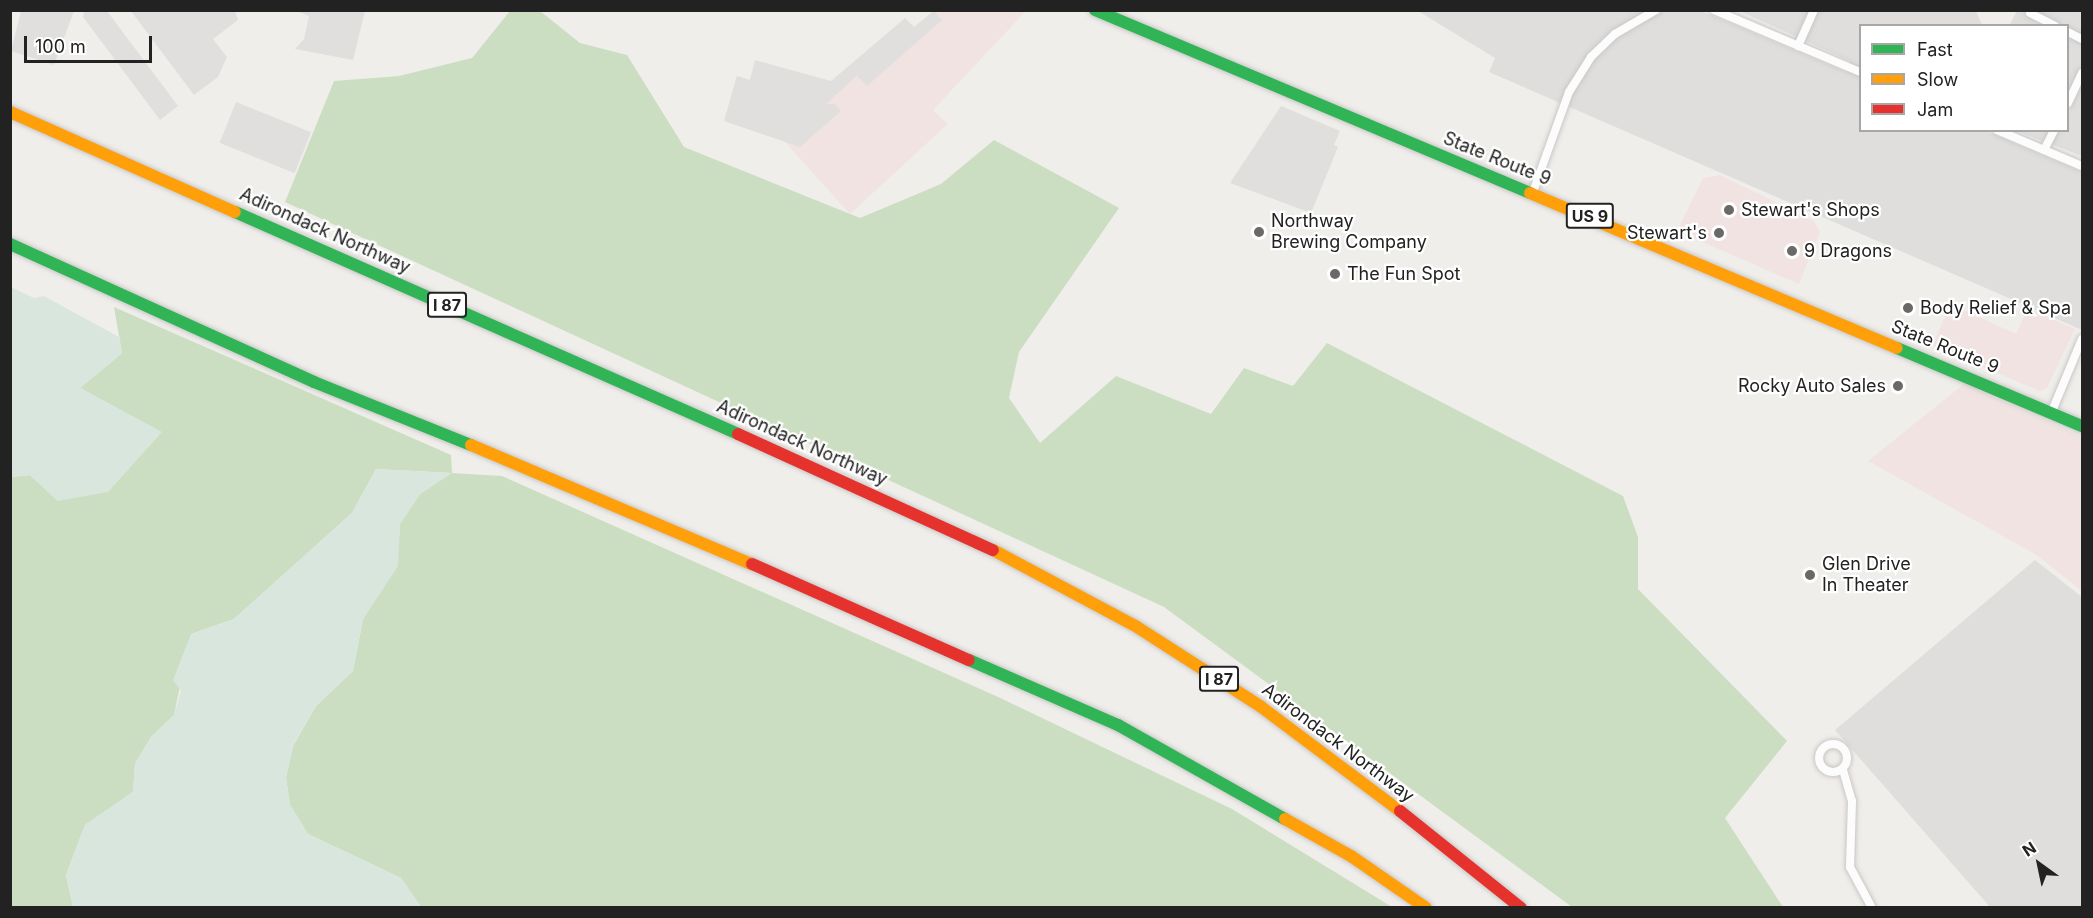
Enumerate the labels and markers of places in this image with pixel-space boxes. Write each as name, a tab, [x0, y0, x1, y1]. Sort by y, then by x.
place label: Stewart's Shops	[1741, 199, 1880, 221]
marker: Stewart's Shops	[1722, 203, 1736, 217]
place label: Northway Brewing Company	[1271, 211, 1427, 254]
place label: Stewart's	[1627, 222, 1707, 244]
marker: Northway Brewing Company	[1252, 225, 1266, 239]
marker: Stewart's	[1712, 226, 1726, 240]
place label: 9 Dragons	[1804, 240, 1892, 262]
marker: 9 Dragons	[1785, 244, 1799, 258]
place label: The Fun Spot	[1347, 263, 1460, 285]
marker: The Fun Spot	[1328, 267, 1342, 281]
place label: Body Relief & Spa	[1920, 297, 2071, 319]
marker: Body Relief & Spa	[1901, 301, 1915, 315]
place label: Rocky Auto Sales	[1738, 375, 1886, 397]
marker: Rocky Auto Sales	[1891, 379, 1905, 393]
place label: Glen Drive In Theater	[1822, 554, 1911, 596]
marker: Glen Drive In Theater	[1803, 568, 1817, 582]

